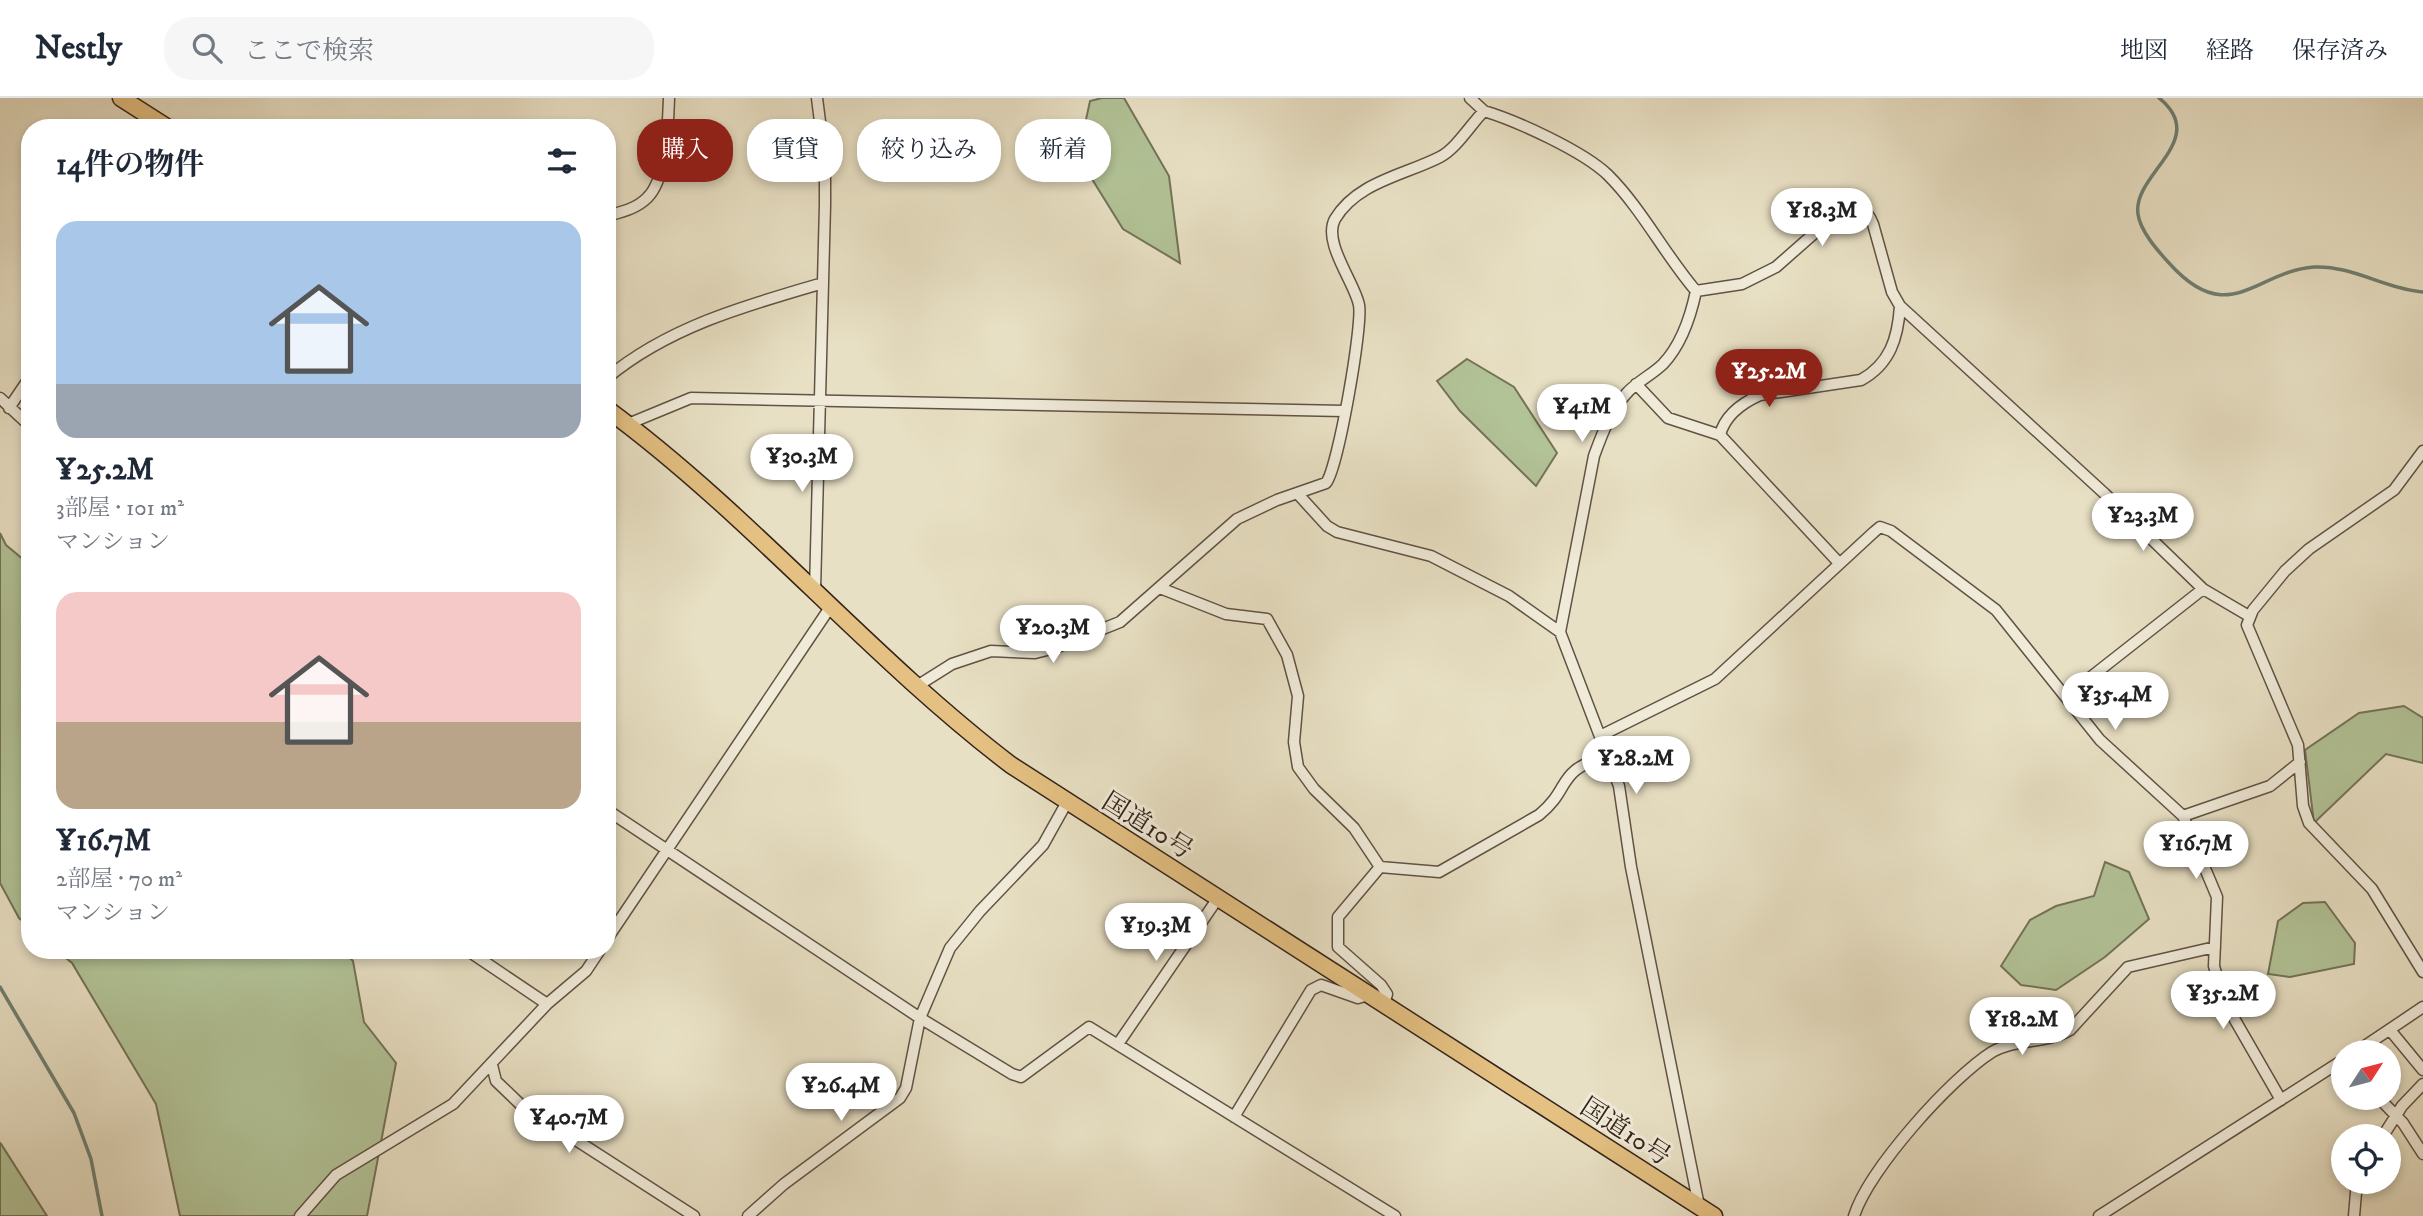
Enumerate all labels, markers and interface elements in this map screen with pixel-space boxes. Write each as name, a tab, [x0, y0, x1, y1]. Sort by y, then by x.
search box	[164, 17, 654, 80]
text: Nestly	[35, 28, 122, 69]
icon: search	[188, 29, 226, 67]
text: ここで検索	[244, 35, 374, 68]
text: 地図	[2120, 36, 2168, 66]
text: 経路	[2206, 36, 2254, 66]
text: 保存済み	[2292, 36, 2388, 66]
chip: 購入	[637, 119, 733, 182]
chip: 賃貸	[747, 119, 843, 182]
chip: 絞り込み	[857, 119, 1001, 182]
chip: 新着	[1015, 119, 1111, 182]
icon: filters	[543, 142, 581, 180]
text: 14件の物件	[56, 147, 204, 184]
pin: ¥18.3M	[1765, 188, 1879, 248]
text: ¥18.3M	[1787, 196, 1857, 225]
icon: home	[256, 266, 382, 392]
pin: ¥25.2M	[1712, 350, 1826, 409]
text: ¥25.2M	[1731, 357, 1807, 386]
pin: ¥41M	[1541, 384, 1623, 444]
text: ¥41M	[1553, 392, 1611, 421]
pin: ¥30.3M	[745, 434, 859, 494]
text: ¥30.3M	[766, 442, 838, 471]
text: ¥25.2M	[56, 452, 154, 489]
text: 3部屋 · 101 m²	[56, 494, 184, 523]
pin: ¥23.3M	[2086, 494, 2200, 553]
text: ¥23.3M	[2108, 501, 2178, 530]
text: マンション	[56, 528, 170, 557]
pin: ¥20.3M	[996, 606, 1110, 665]
text: ¥20.3M	[1016, 613, 1090, 642]
icon: home	[256, 637, 382, 763]
pin: ¥35.4M	[2058, 672, 2172, 732]
text: ¥35.4M	[2078, 680, 2152, 709]
pin: ¥28.2M	[1579, 736, 1693, 796]
text: ¥28.2M	[1598, 744, 1674, 773]
street label: 国道10号	[1095, 785, 1199, 867]
pin: ¥16.7M	[2139, 822, 2253, 881]
text: ¥16.7M	[56, 823, 151, 860]
text: ¥16.7M	[2160, 829, 2232, 858]
text: 2部屋 · 70 m²	[56, 865, 182, 894]
text: マンション	[56, 899, 170, 928]
pin: ¥19.3M	[1099, 904, 1213, 963]
text: ¥19.3M	[1121, 911, 1191, 940]
pin: ¥35.2M	[2166, 972, 2280, 1031]
text: ¥35.2M	[2187, 979, 2259, 1008]
pin: ¥18.2M	[1965, 998, 2079, 1057]
text: ¥18.2M	[1985, 1005, 2059, 1034]
north arrow	[2331, 1040, 2401, 1110]
map controls	[2331, 1040, 2401, 1194]
pin: ¥26.4M	[784, 1063, 898, 1123]
text: ¥26.4M	[802, 1071, 880, 1100]
street label: 国道10号	[1574, 1091, 1677, 1174]
pin: ¥40.7M	[512, 1096, 626, 1155]
text: ¥40.7M	[530, 1103, 608, 1132]
button: locate	[2331, 1124, 2401, 1194]

